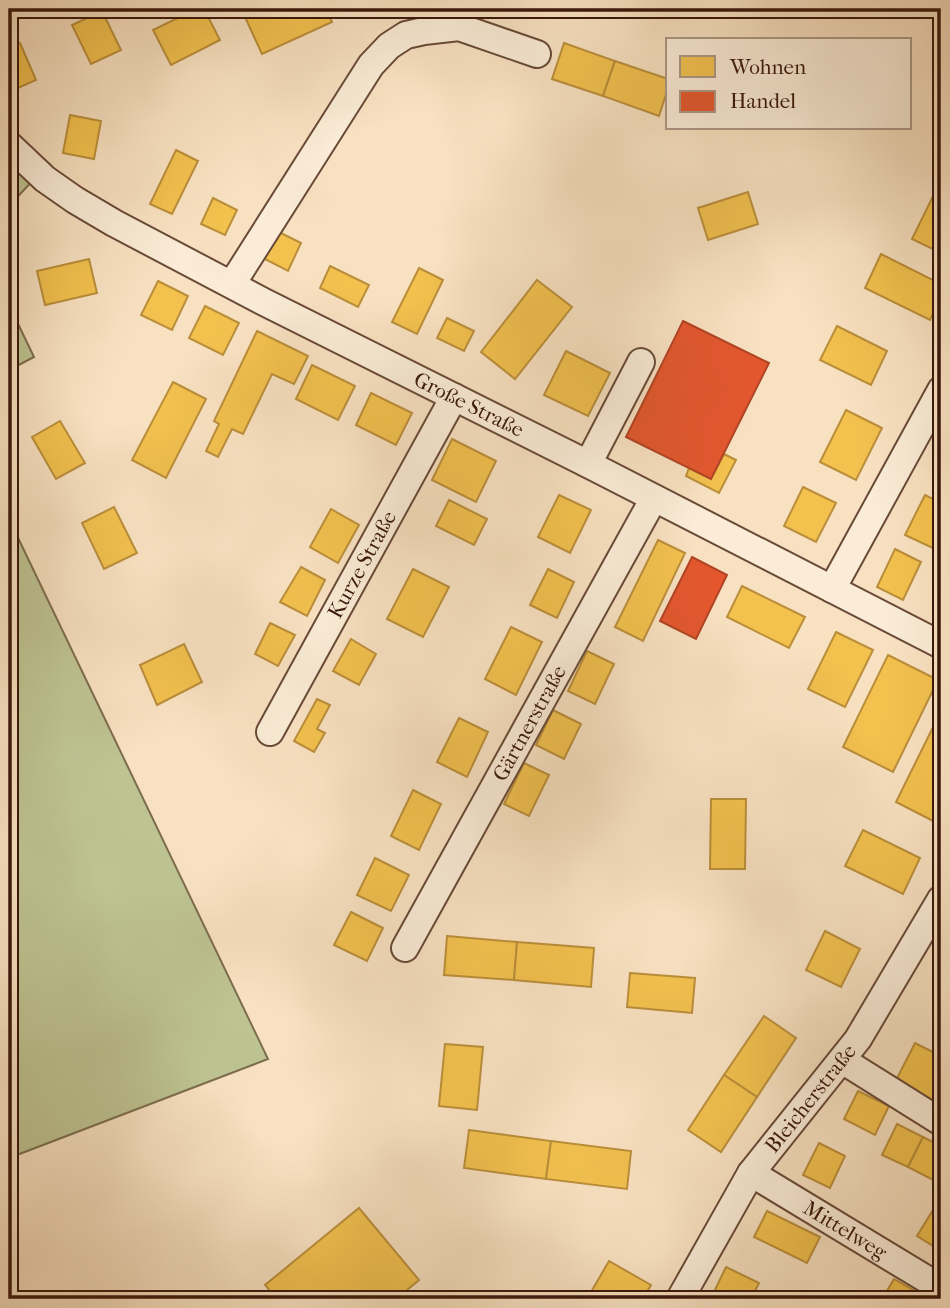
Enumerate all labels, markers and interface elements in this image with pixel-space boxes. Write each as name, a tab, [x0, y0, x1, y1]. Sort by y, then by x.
legend	[666, 38, 912, 130]
text: Wohnen	[729, 55, 806, 79]
text: Handel	[730, 89, 796, 113]
street label: Große Straße	[410, 367, 528, 442]
street label: Kurze Straße	[323, 507, 401, 622]
street label: Gärtnerstraße	[488, 661, 571, 785]
street label: Bleicherstraße	[760, 1039, 861, 1157]
street label: Mittelweg	[799, 1196, 892, 1265]

